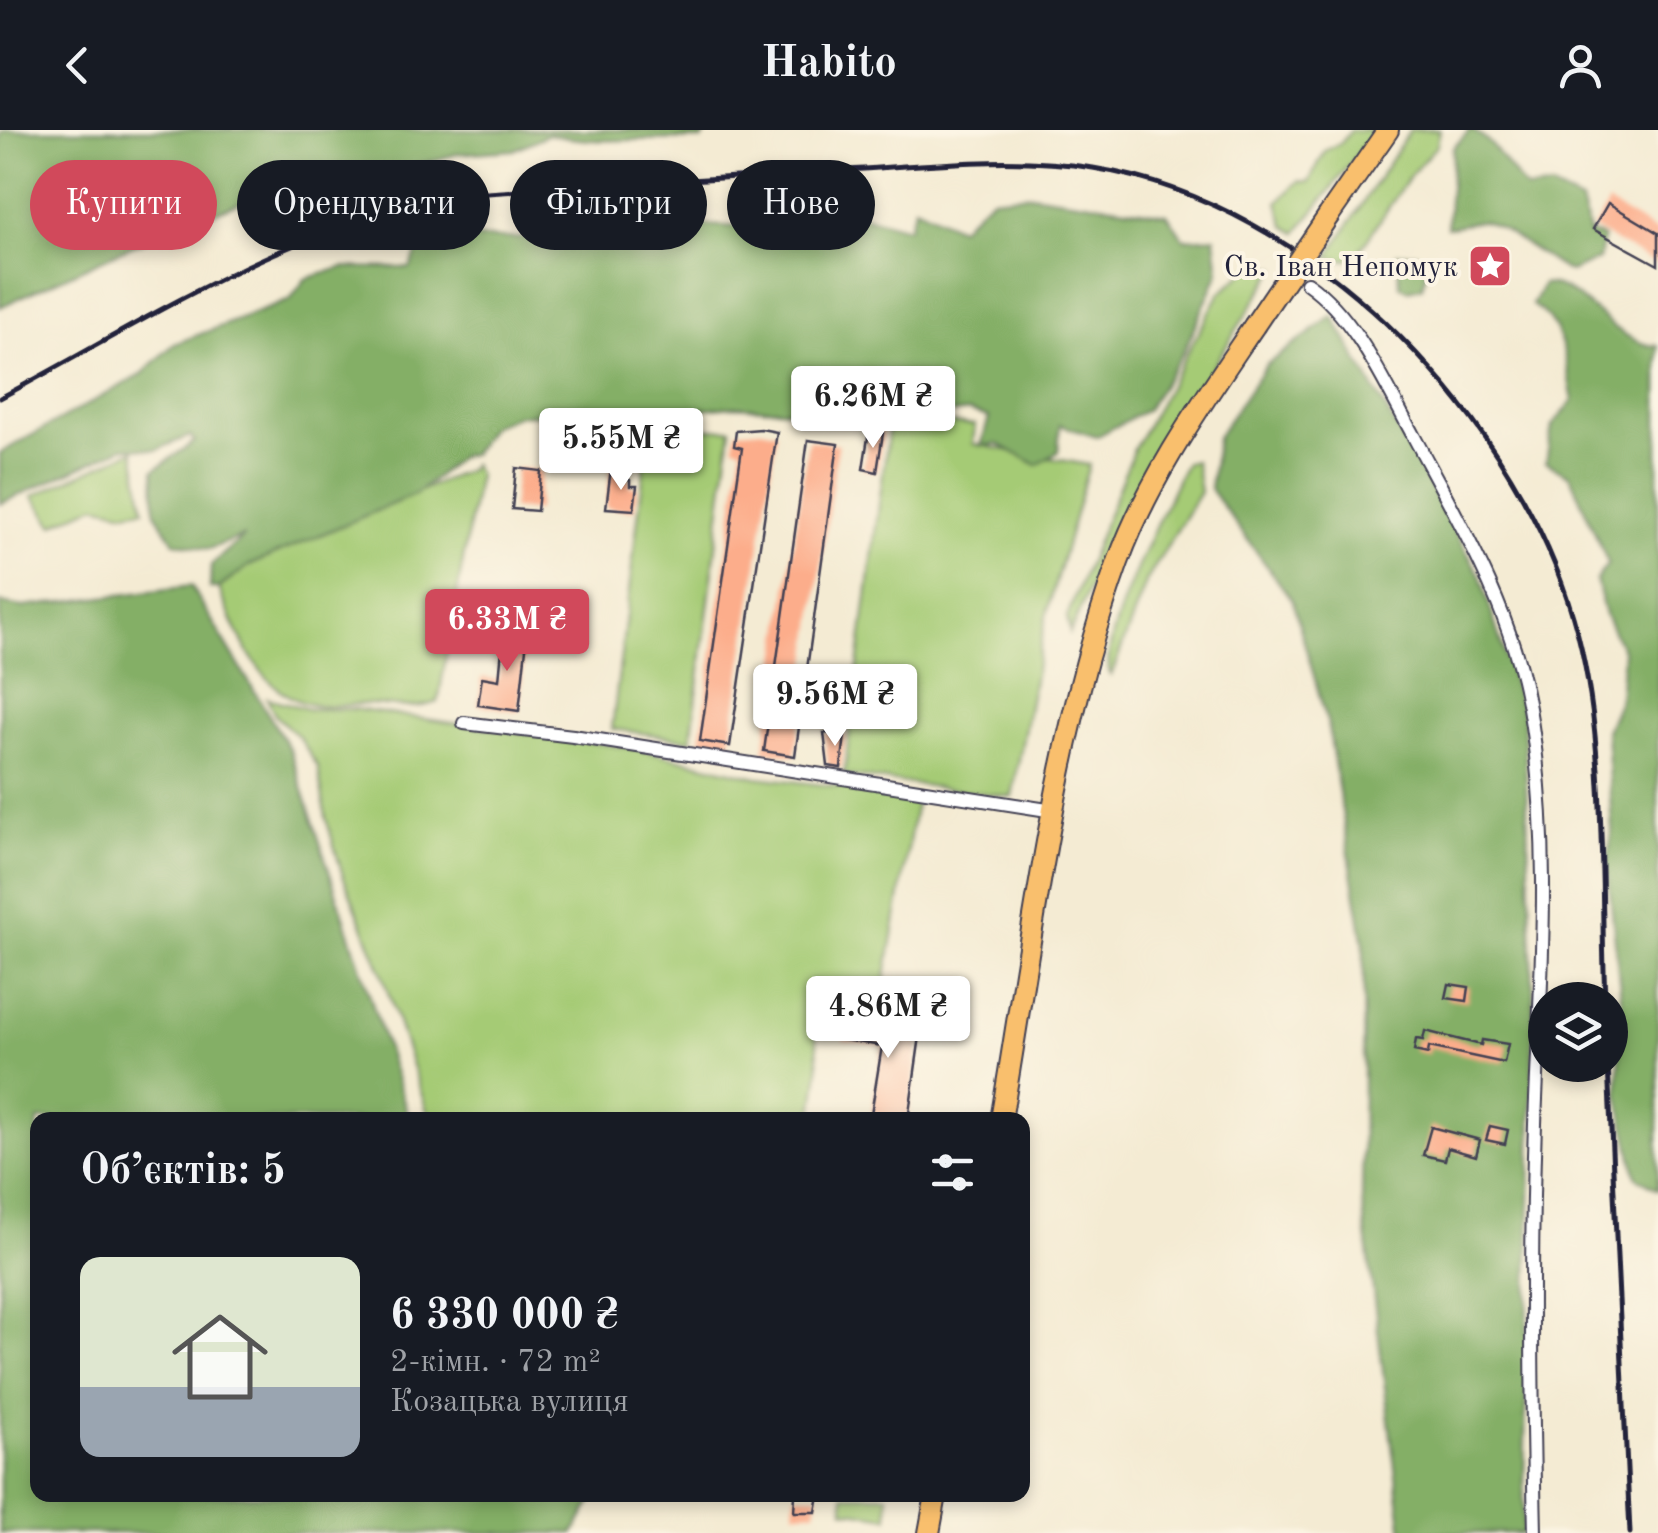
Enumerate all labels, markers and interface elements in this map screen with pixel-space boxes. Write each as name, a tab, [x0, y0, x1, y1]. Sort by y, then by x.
icon: back	[50, 38, 105, 93]
icon: person	[1553, 38, 1608, 93]
text: Habito	[761, 42, 897, 87]
chip: Купити	[30, 160, 217, 250]
chip: Орендувати	[237, 160, 490, 250]
chip: Фільтри	[510, 160, 707, 250]
chip: Нове	[727, 160, 875, 250]
place icon: Св. Іван Непомук	[1467, 243, 1513, 289]
place label: Св. Іван Непомук	[1224, 253, 1458, 283]
pin: 6.26M ₴	[781, 366, 965, 451]
text: 6.26M ₴	[813, 382, 933, 414]
pin: 5.55M ₴	[529, 408, 713, 493]
text: 5.55M ₴	[561, 424, 681, 456]
pin: 6.33M ₴	[415, 589, 599, 674]
text: 6.33M ₴	[447, 605, 567, 637]
pin: 9.56M ₴	[743, 664, 927, 749]
text: 9.56M ₴	[775, 680, 895, 712]
pin: 4.86M ₴	[796, 976, 980, 1061]
map controls	[1528, 982, 1628, 1082]
button: layers	[1528, 982, 1628, 1082]
text: 4.86M ₴	[828, 992, 948, 1024]
icon: filters	[925, 1145, 980, 1200]
text: Об’єктів: 5	[80, 1151, 286, 1193]
text: 6 330 000 ₴	[390, 1296, 619, 1338]
icon: home	[160, 1297, 280, 1417]
text: 2-кімн. · 72 m²	[390, 1347, 601, 1379]
text: Козацька вулиця	[390, 1387, 629, 1419]

